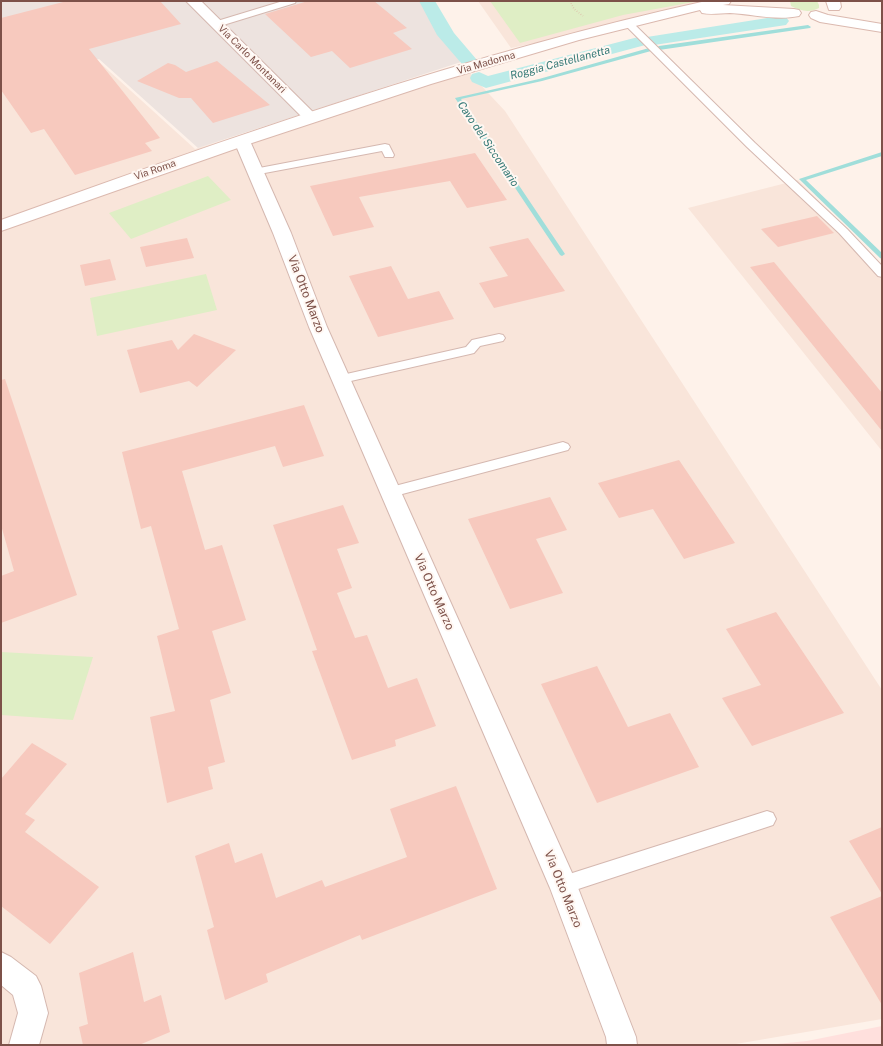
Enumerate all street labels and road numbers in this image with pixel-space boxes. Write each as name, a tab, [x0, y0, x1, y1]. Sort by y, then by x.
street label: Via Carlo Montanari	[215, 22, 289, 96]
street label: Via Madonna	[455, 49, 517, 77]
street label: Via Roma	[132, 157, 178, 183]
street label: Via Otto Marzo	[285, 253, 327, 335]
street label: Via Otto Marzo	[411, 552, 457, 632]
street label: Via Otto Marzo	[541, 848, 585, 930]

